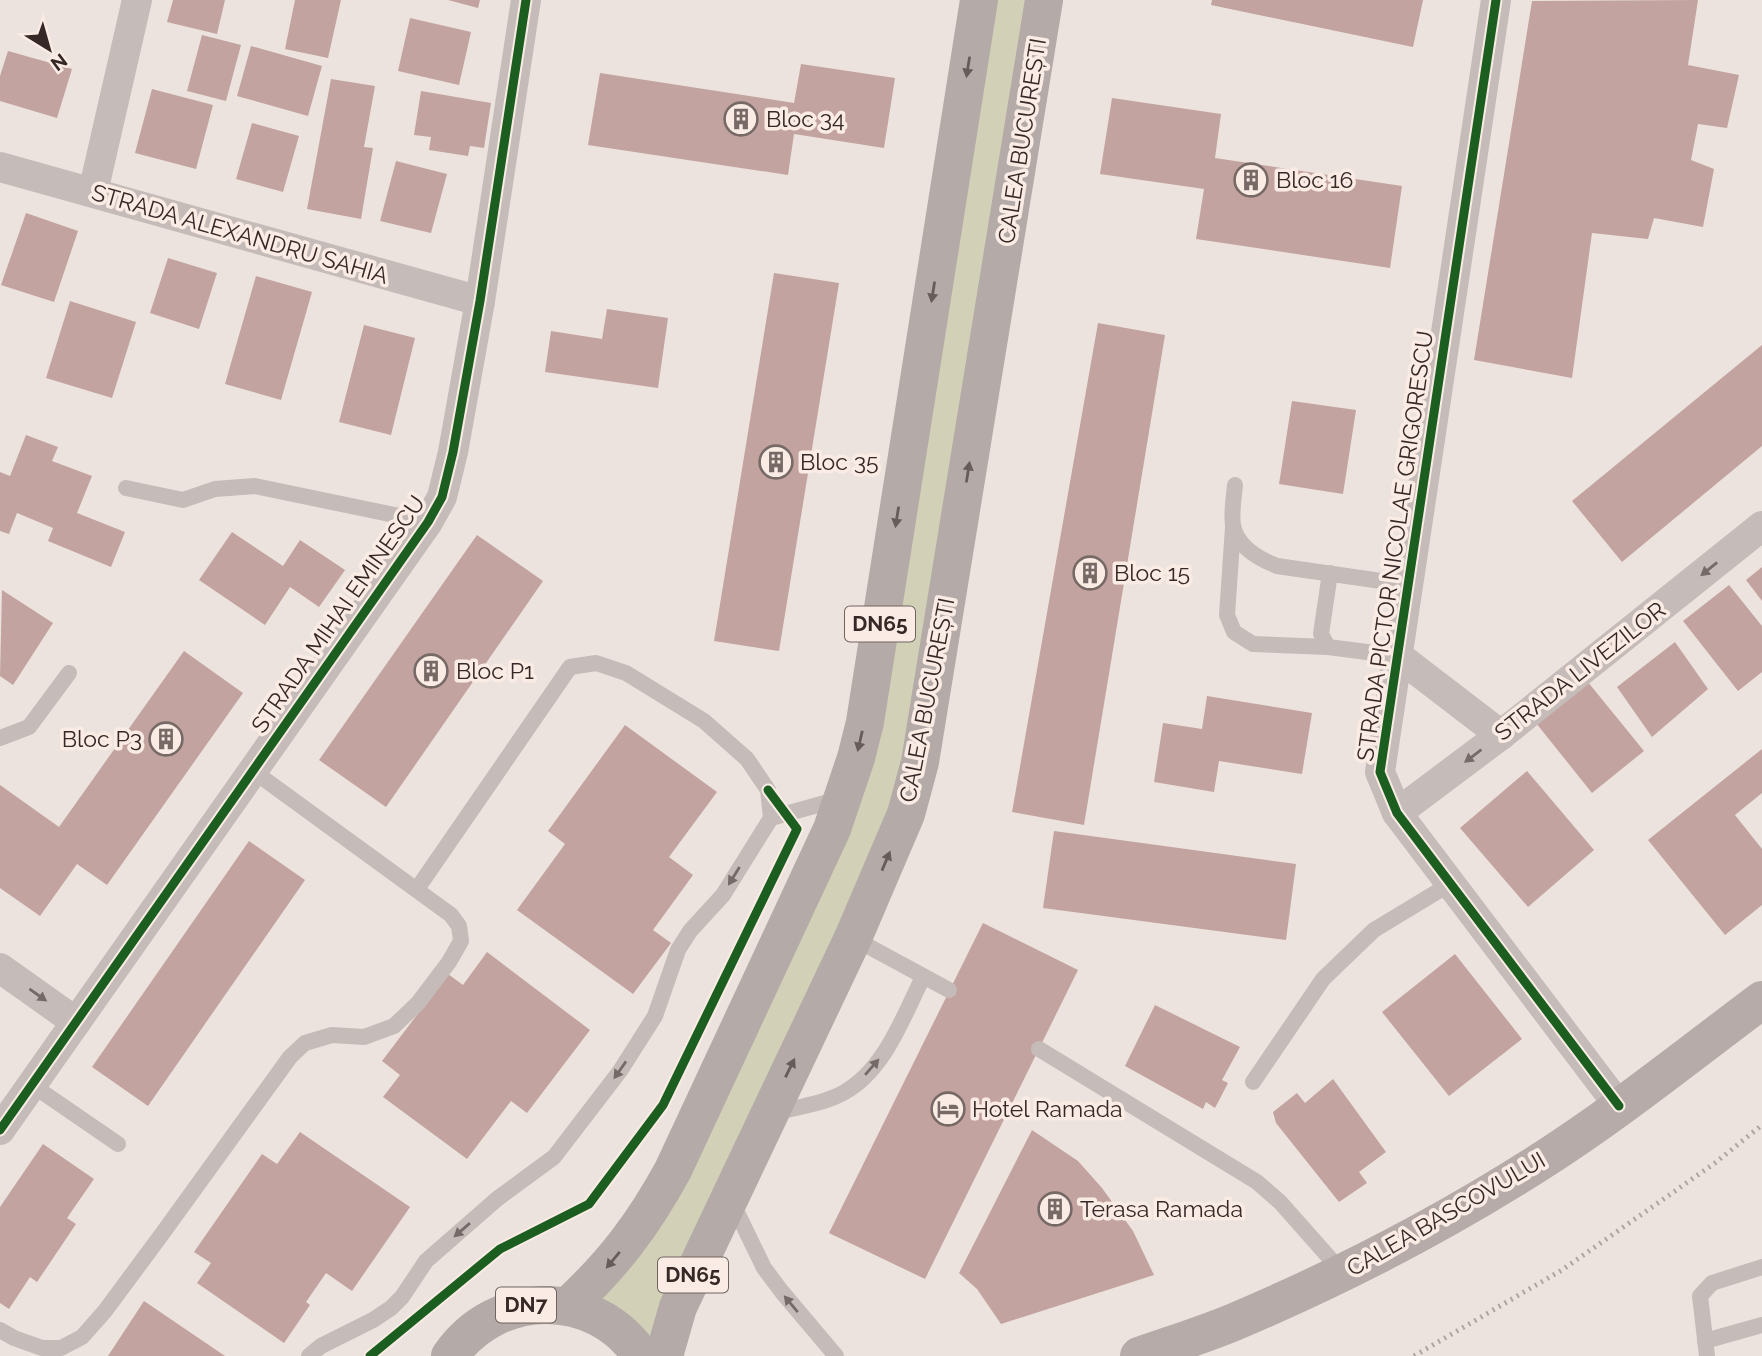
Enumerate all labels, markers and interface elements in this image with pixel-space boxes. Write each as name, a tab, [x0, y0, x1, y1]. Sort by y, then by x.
north arrow	[14, 14, 84, 84]
street label: CALEA BUCUREȘTI	[992, 36, 1051, 246]
text: N	[47, 49, 72, 76]
one-way arrow	[962, 57, 973, 79]
building icon: Bloc 34	[722, 100, 760, 138]
place label: Bloc 34	[766, 105, 845, 132]
building icon: Bloc 16	[1232, 161, 1270, 199]
place label: Bloc 16	[1276, 166, 1353, 193]
street label: STRADA ALEXANDRU SAHIA	[89, 178, 392, 289]
one-way arrow	[927, 281, 938, 303]
street label: STRADA PICTOR NICOLAE GRIGORESCU	[1351, 329, 1438, 763]
building icon: Bloc 35	[757, 443, 795, 481]
place label: Bloc 35	[800, 448, 879, 475]
one-way arrow	[963, 461, 974, 483]
street label: STRADA MIHAI EMINESCU	[245, 490, 430, 738]
one-way arrow	[891, 506, 902, 528]
building icon: Bloc 15	[1071, 554, 1109, 592]
place label: Bloc 15	[1114, 559, 1190, 586]
one-way arrow	[1700, 561, 1717, 576]
street label: CALEA BUCUREȘTI	[893, 595, 960, 804]
street label: STRADA LIVEZILOR	[1489, 596, 1670, 746]
road number: DN65	[845, 606, 915, 642]
building icon: Bloc P1	[412, 652, 450, 690]
place label: Bloc P1	[456, 657, 534, 684]
building icon: Bloc P3	[147, 720, 185, 758]
place label: Bloc P3	[62, 725, 142, 752]
one-way arrow	[854, 730, 865, 752]
one-way arrow	[1464, 749, 1482, 763]
one-way arrow	[881, 851, 892, 872]
one-way arrow	[728, 866, 741, 885]
one-way arrow	[29, 988, 47, 1002]
one-way arrow	[784, 1058, 796, 1078]
one-way arrow	[864, 1058, 880, 1076]
one-way arrow	[614, 1060, 627, 1079]
hotel icon: Hotel Ramada	[929, 1090, 967, 1128]
place label: Hotel Ramada	[972, 1095, 1123, 1122]
street label: CALEA BASCOVULUI	[1342, 1146, 1550, 1281]
building icon: Terasa Ramada	[1036, 1190, 1074, 1228]
place label: Terasa Ramada	[1080, 1195, 1243, 1222]
one-way arrow	[453, 1222, 470, 1237]
one-way arrow	[606, 1252, 621, 1269]
road number: DN65	[658, 1258, 728, 1292]
road number: DN7	[496, 1288, 556, 1322]
one-way arrow	[784, 1296, 799, 1314]

